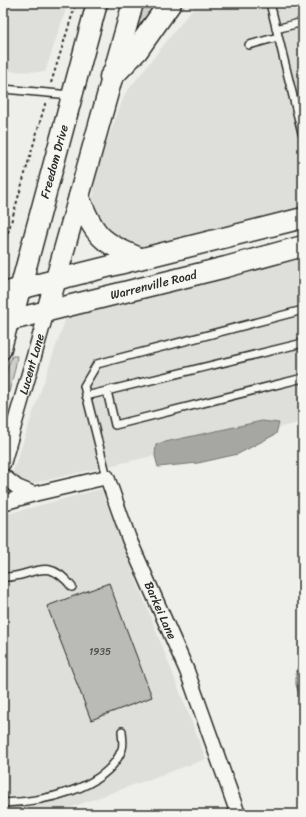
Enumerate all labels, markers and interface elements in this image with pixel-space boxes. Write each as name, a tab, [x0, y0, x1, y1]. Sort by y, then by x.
street label: Freedom Drive	[34, 122, 75, 201]
street label: Warrenville Road	[108, 263, 201, 306]
street label: Lucent Lane	[12, 331, 51, 397]
street label: Barkei Lane	[138, 578, 183, 643]
house number: 1935	[89, 643, 111, 661]

